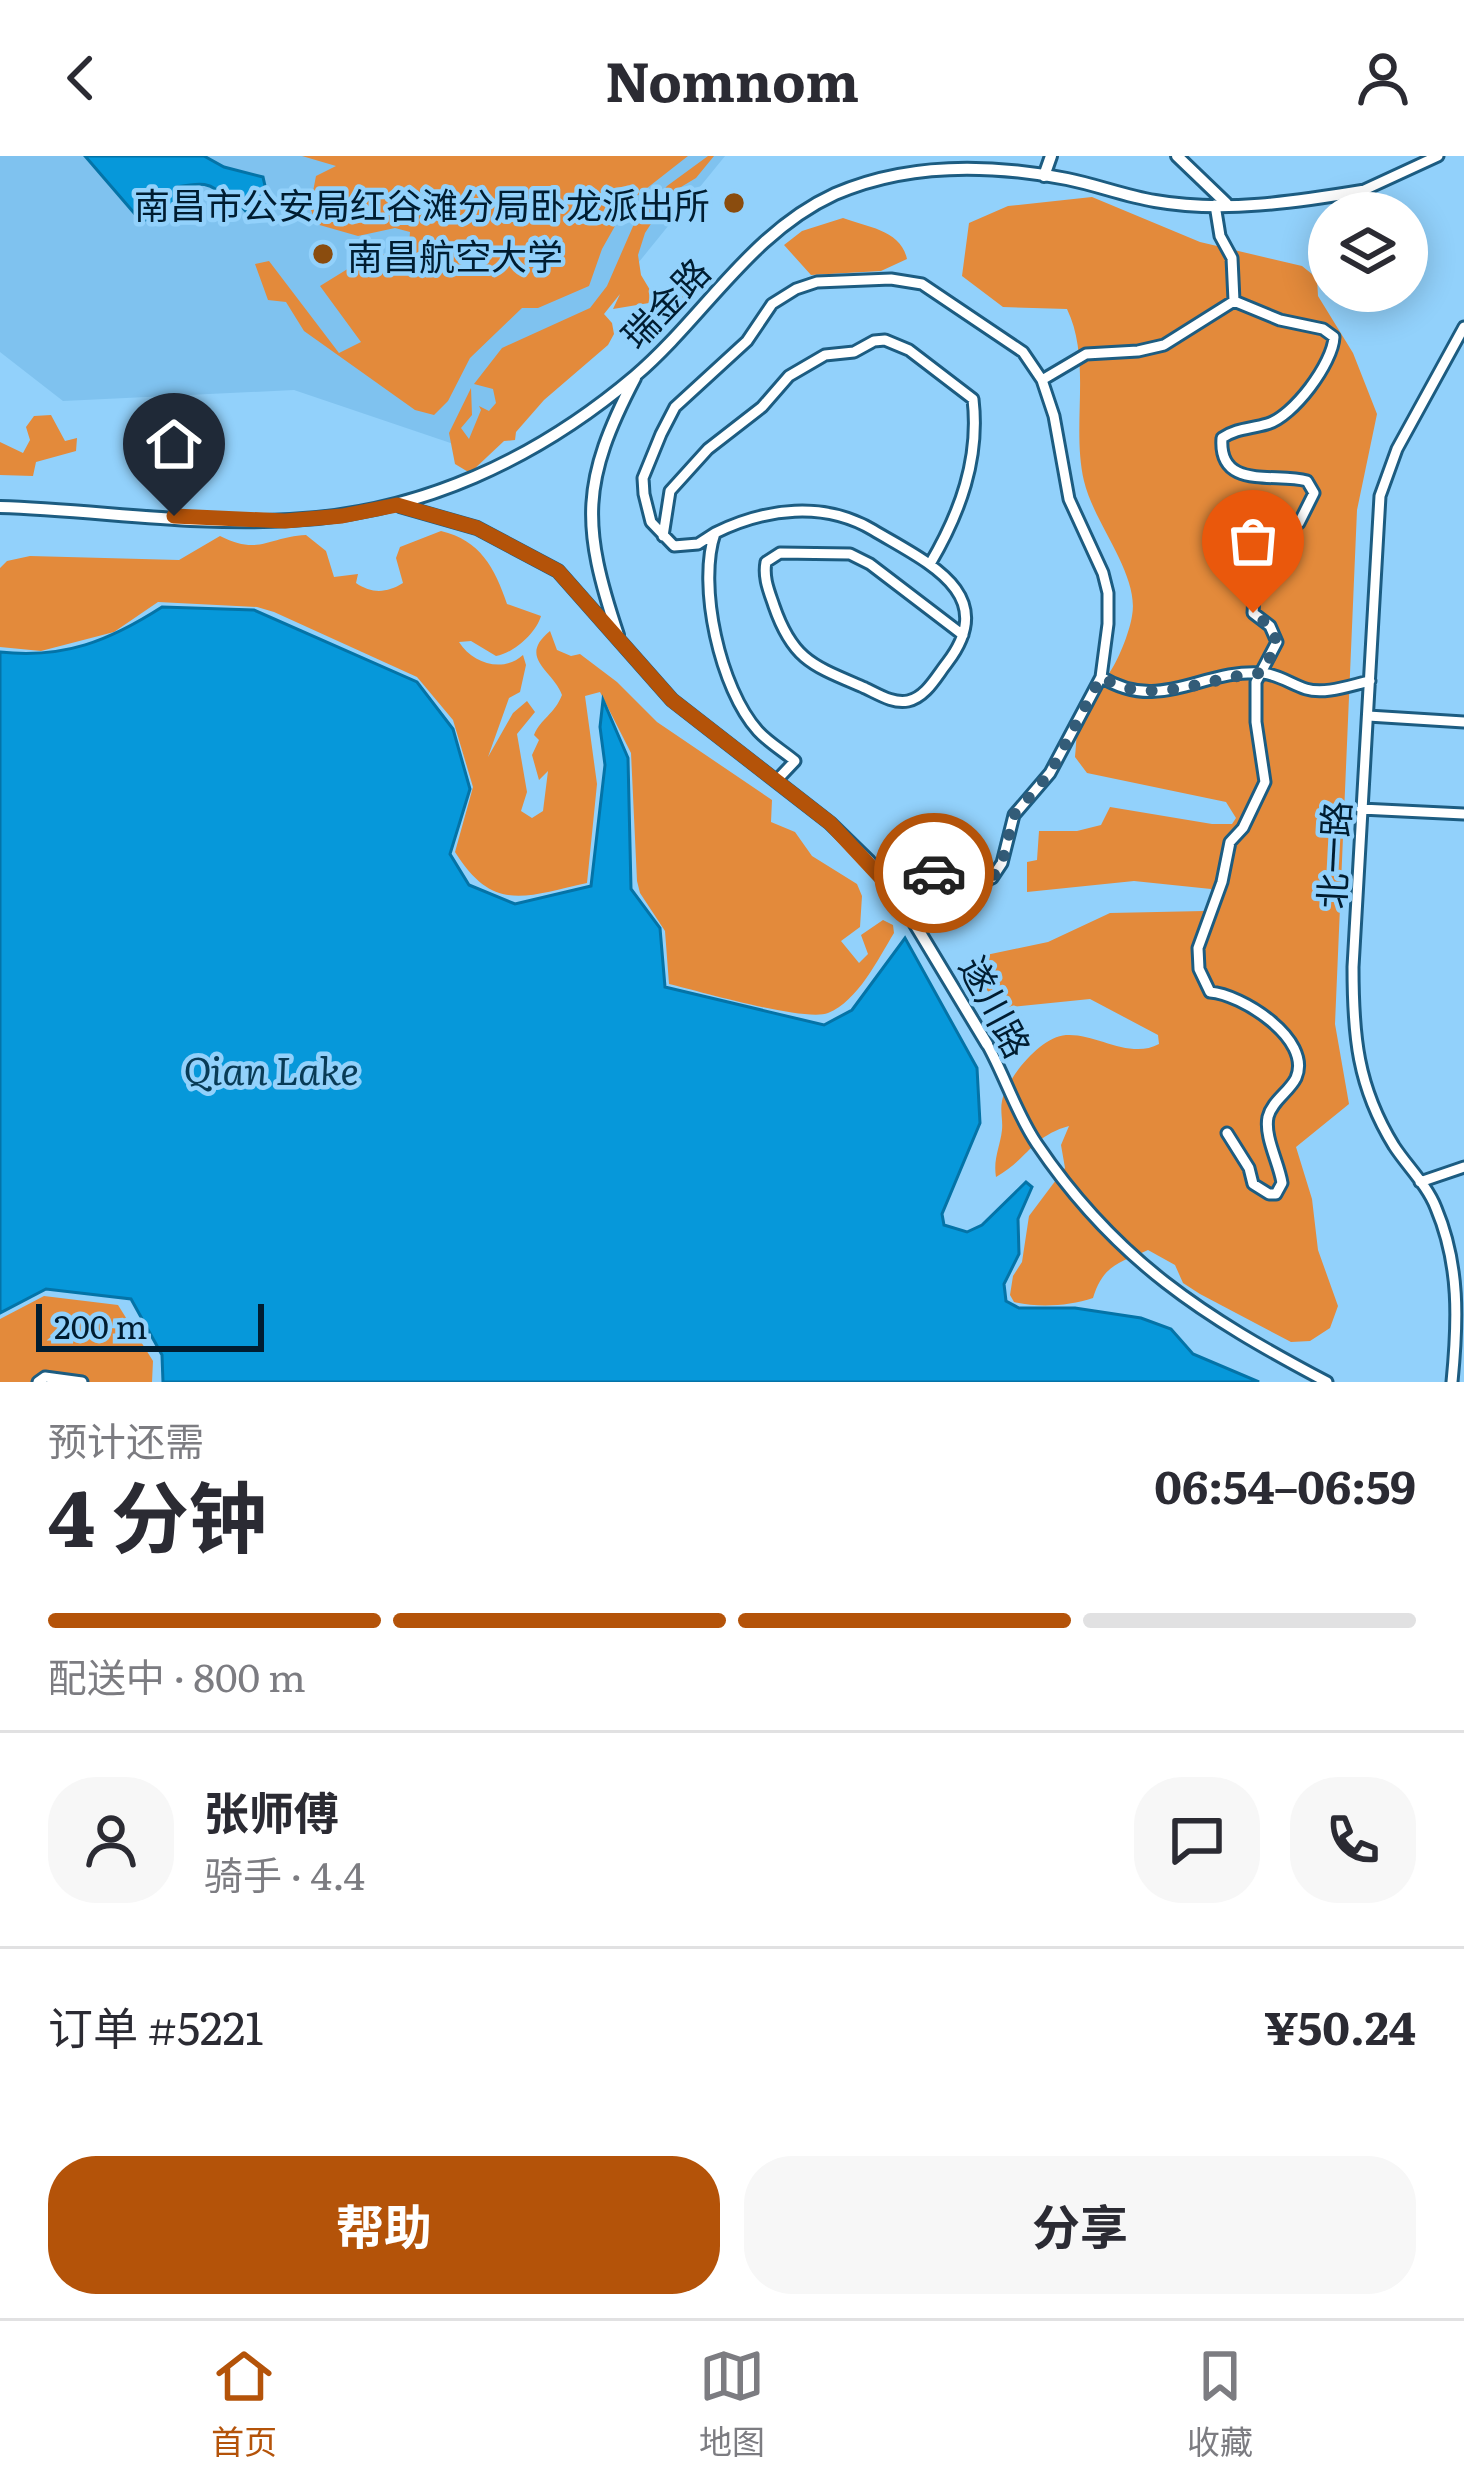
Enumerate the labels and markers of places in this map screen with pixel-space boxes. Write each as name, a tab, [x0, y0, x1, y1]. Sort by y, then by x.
place label: 南昌市公安局红谷滩分局卧龙派出所	[134, 177, 710, 230]
marker: 南昌市公安局红谷滩分局卧龙派出所	[721, 190, 747, 216]
place label: 南昌航空大学	[347, 228, 563, 281]
marker: 南昌航空大学	[310, 241, 336, 267]
pin	[123, 393, 225, 516]
pin	[1202, 490, 1304, 613]

